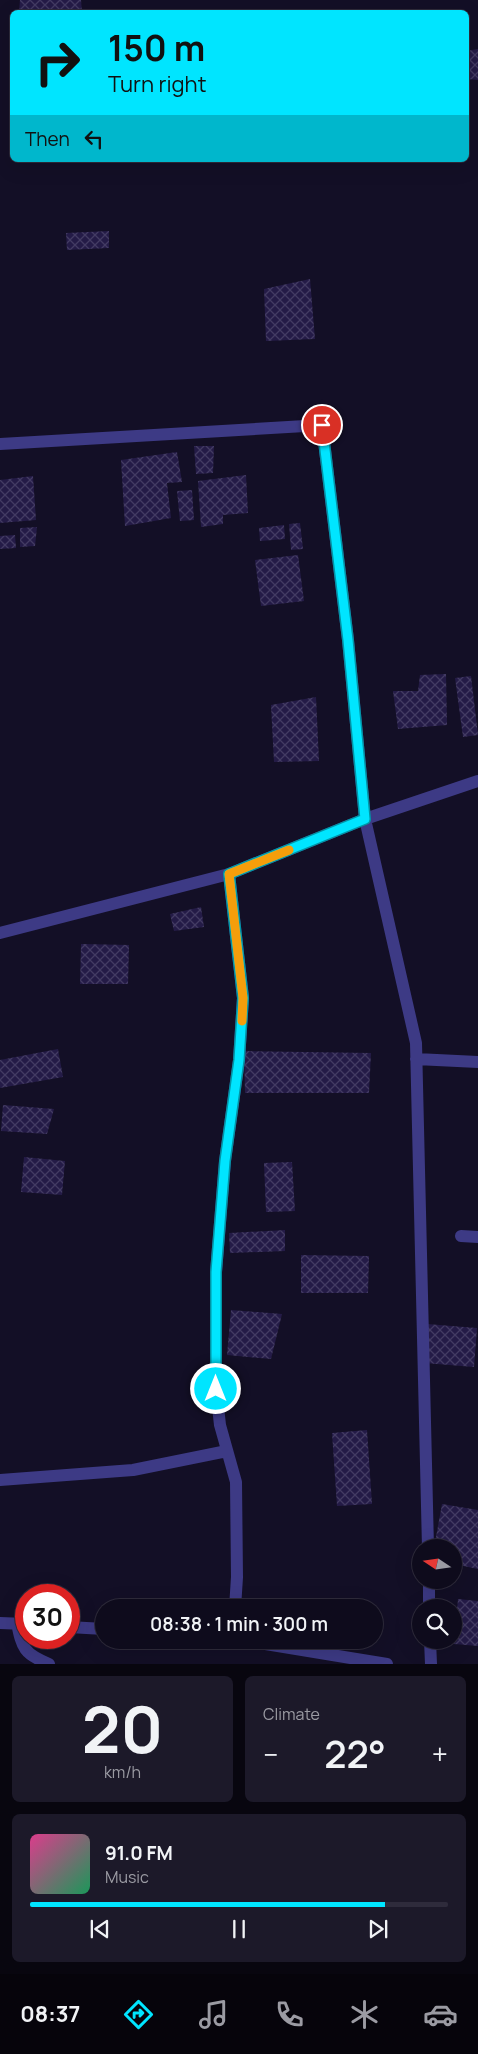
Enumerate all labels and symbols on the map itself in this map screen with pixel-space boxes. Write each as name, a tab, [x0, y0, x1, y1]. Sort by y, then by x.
pin	[301, 404, 343, 446]
position arrow	[189, 1362, 241, 1414]
north arrow	[412, 1539, 462, 1589]
speed limit sign: 30	[15, 1584, 80, 1649]

